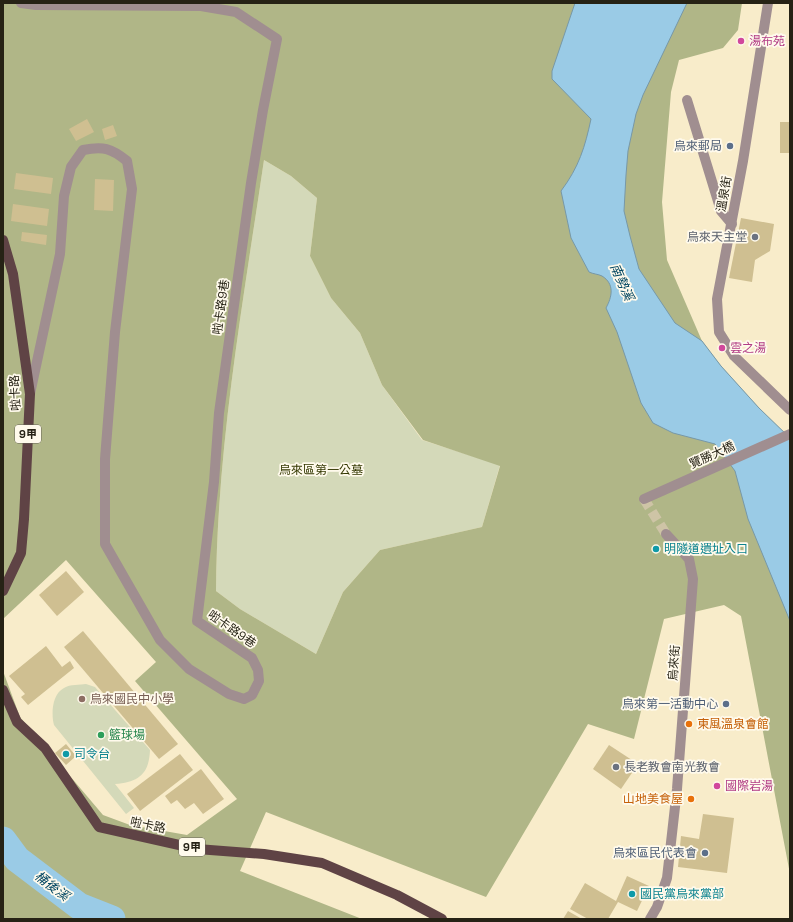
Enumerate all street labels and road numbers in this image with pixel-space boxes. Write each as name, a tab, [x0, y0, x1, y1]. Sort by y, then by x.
street label: 溫泉街	[713, 175, 735, 213]
street label: 啦卡路9巷	[209, 278, 233, 336]
street label: 啦卡路	[6, 375, 24, 411]
road number: 9甲	[15, 425, 41, 443]
street label: 覽勝大橋	[687, 438, 737, 472]
street label: 啦卡路9巷	[205, 607, 259, 651]
street label: 烏來街	[665, 644, 683, 682]
street label: 啦卡路	[129, 813, 167, 837]
road number: 9甲	[179, 838, 205, 856]

